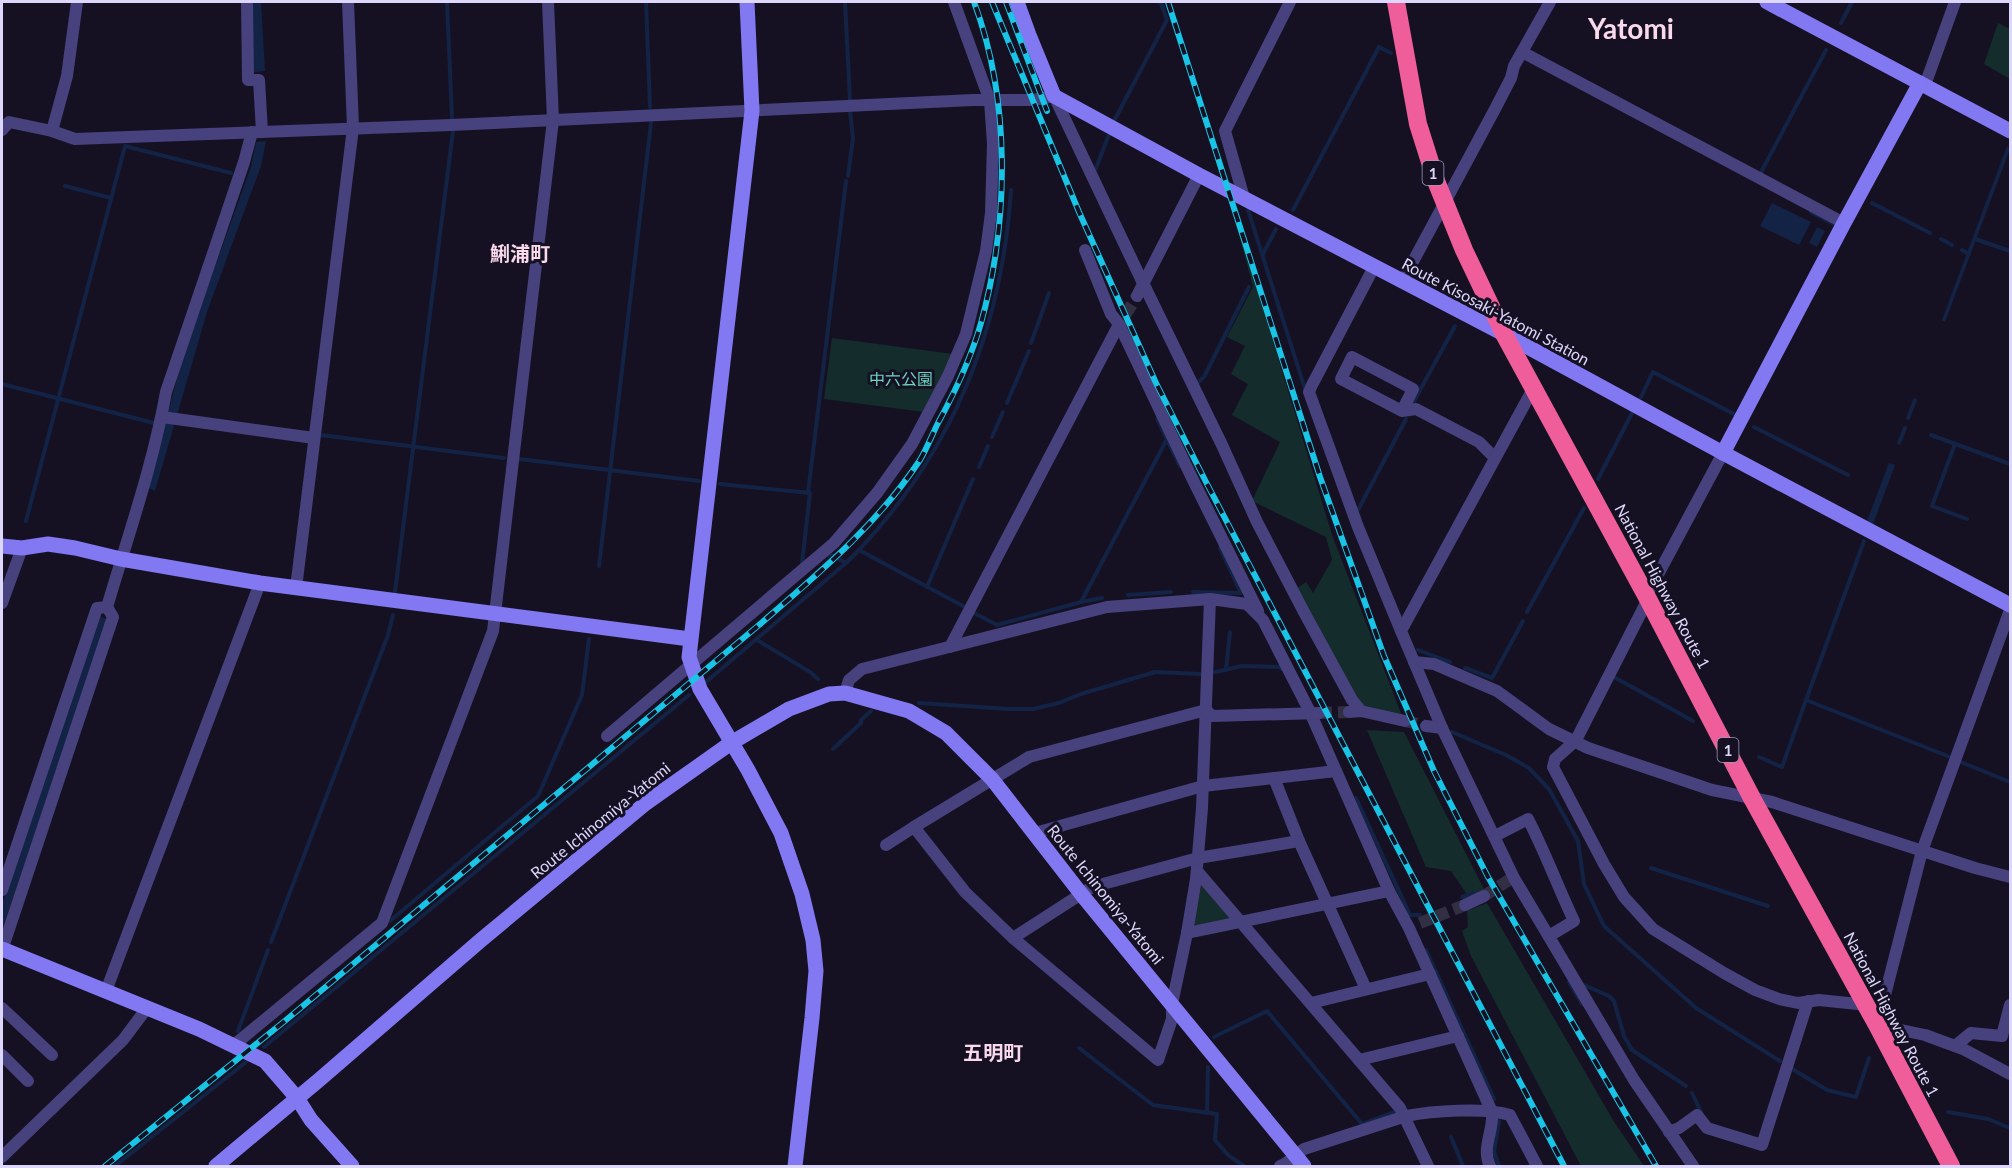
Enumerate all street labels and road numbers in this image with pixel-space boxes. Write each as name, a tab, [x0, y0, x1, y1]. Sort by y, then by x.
road number: 1	[1422, 161, 1444, 185]
street label: Route Kisosaki-Yatomi Station	[1399, 253, 1593, 369]
street label: National Highway Route 1	[1611, 500, 1715, 672]
road number: 1	[1718, 738, 1738, 762]
street label: Route Ichinomiya-Yatomi	[526, 758, 674, 882]
street label: Route Ichinomiya-Yatomi	[1044, 820, 1168, 968]
street label: National Highway Route 1	[1840, 928, 1944, 1100]

